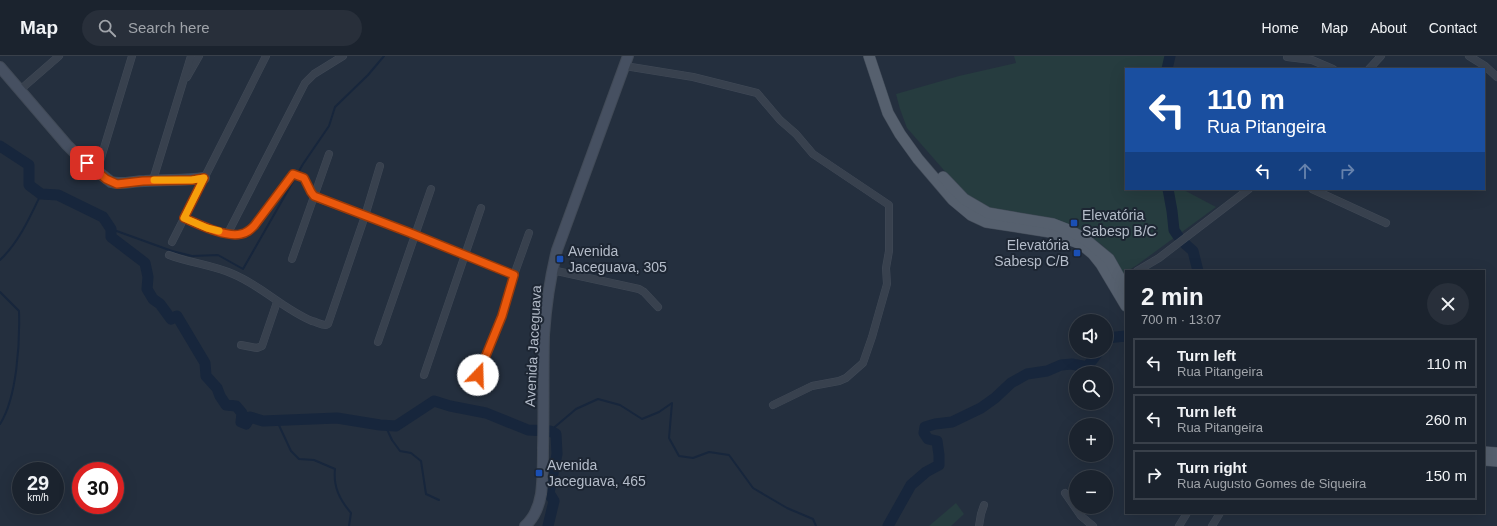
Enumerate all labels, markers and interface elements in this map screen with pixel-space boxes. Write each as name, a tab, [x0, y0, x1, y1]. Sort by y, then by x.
search box	[82, 10, 362, 46]
text: Map	[20, 17, 58, 38]
icon: search	[96, 17, 118, 39]
text: Search here	[128, 19, 210, 36]
text: Home	[1262, 20, 1299, 36]
text: Map	[1321, 20, 1348, 36]
text: About	[1370, 20, 1407, 36]
text: Contact	[1429, 20, 1477, 36]
icon: left	[1141, 84, 1193, 136]
text: 110 m	[1207, 84, 1285, 115]
text: Rua Pitangeira	[1207, 117, 1326, 137]
pin	[70, 146, 104, 180]
icon: arrive	[76, 152, 98, 174]
icon: left	[1252, 160, 1274, 182]
icon: ahead	[1294, 160, 1316, 182]
icon: right	[1336, 160, 1358, 182]
place label: Elevatória Sabesp B/C	[1082, 207, 1157, 239]
marker: Elevatória Sabesp B/C	[1069, 218, 1079, 228]
place label: Elevatória Sabesp C/B	[994, 237, 1069, 269]
place label: Avenida Jaceguava, 305	[568, 243, 667, 275]
marker: Elevatória Sabesp C/B	[1072, 248, 1082, 258]
marker: Avenida Jaceguava, 305	[555, 254, 565, 264]
text: 2 min	[1141, 283, 1204, 310]
button: close	[1427, 283, 1469, 325]
street label: Avenida Jaceguava	[522, 284, 544, 407]
text: 700 m · 13:07	[1141, 312, 1221, 327]
map controls	[1069, 314, 1113, 514]
button: sound	[1069, 314, 1113, 358]
text: Turn left	[1177, 347, 1236, 364]
icon: left	[1143, 352, 1165, 374]
position arrow	[457, 354, 499, 396]
text: 110 m	[1426, 355, 1467, 372]
text: Rua Pitangeira	[1177, 364, 1263, 379]
button: search	[1069, 366, 1113, 410]
text: Turn left	[1177, 403, 1236, 420]
icon: left	[1143, 408, 1165, 430]
text: 260 m	[1425, 411, 1467, 428]
button: +	[1069, 418, 1113, 462]
text: Rua Pitangeira	[1177, 420, 1263, 435]
place label: Avenida Jaceguava, 465	[547, 457, 646, 489]
text: Turn right	[1177, 459, 1247, 476]
speed limit sign: 30	[72, 462, 124, 514]
icon: right	[1143, 464, 1165, 486]
text: 150 m	[1425, 467, 1467, 484]
marker: Avenida Jaceguava, 465	[534, 468, 544, 478]
button: −	[1069, 470, 1113, 514]
text: 29	[27, 472, 49, 494]
text: Rua Augusto Gomes de Siqueira	[1177, 476, 1366, 491]
text: km/h	[27, 492, 49, 503]

